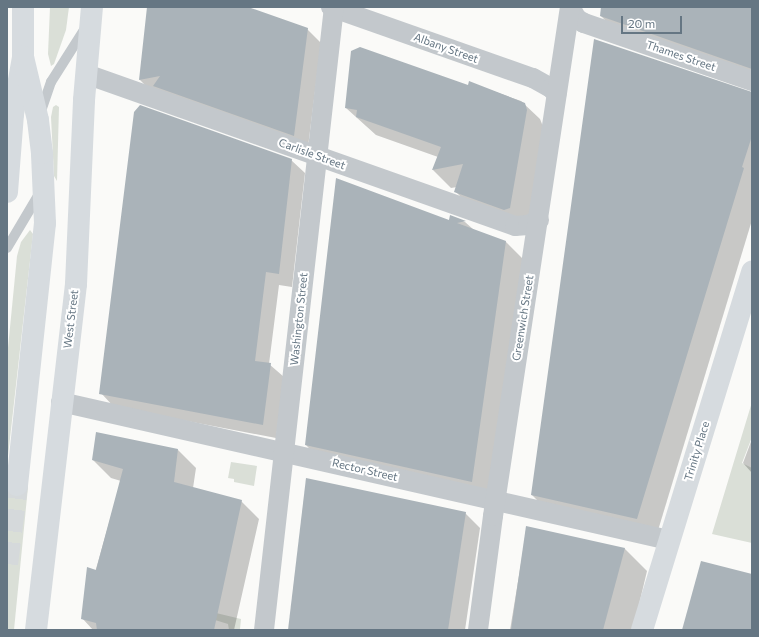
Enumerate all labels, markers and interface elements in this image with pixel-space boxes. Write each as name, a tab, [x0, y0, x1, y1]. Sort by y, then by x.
scale bar	[623, 8, 684, 34]
text: 20 m	[628, 16, 655, 30]
street label: Albany Street	[412, 30, 480, 66]
street label: Thames Street	[644, 38, 718, 74]
street label: Carlisle Street	[277, 136, 347, 172]
street label: Washington Street	[288, 272, 310, 366]
street label: Greenwich Street	[510, 274, 536, 362]
street label: West Street	[61, 289, 81, 349]
street label: Trinity Place	[682, 420, 712, 482]
street label: Rector Street	[331, 456, 399, 484]

